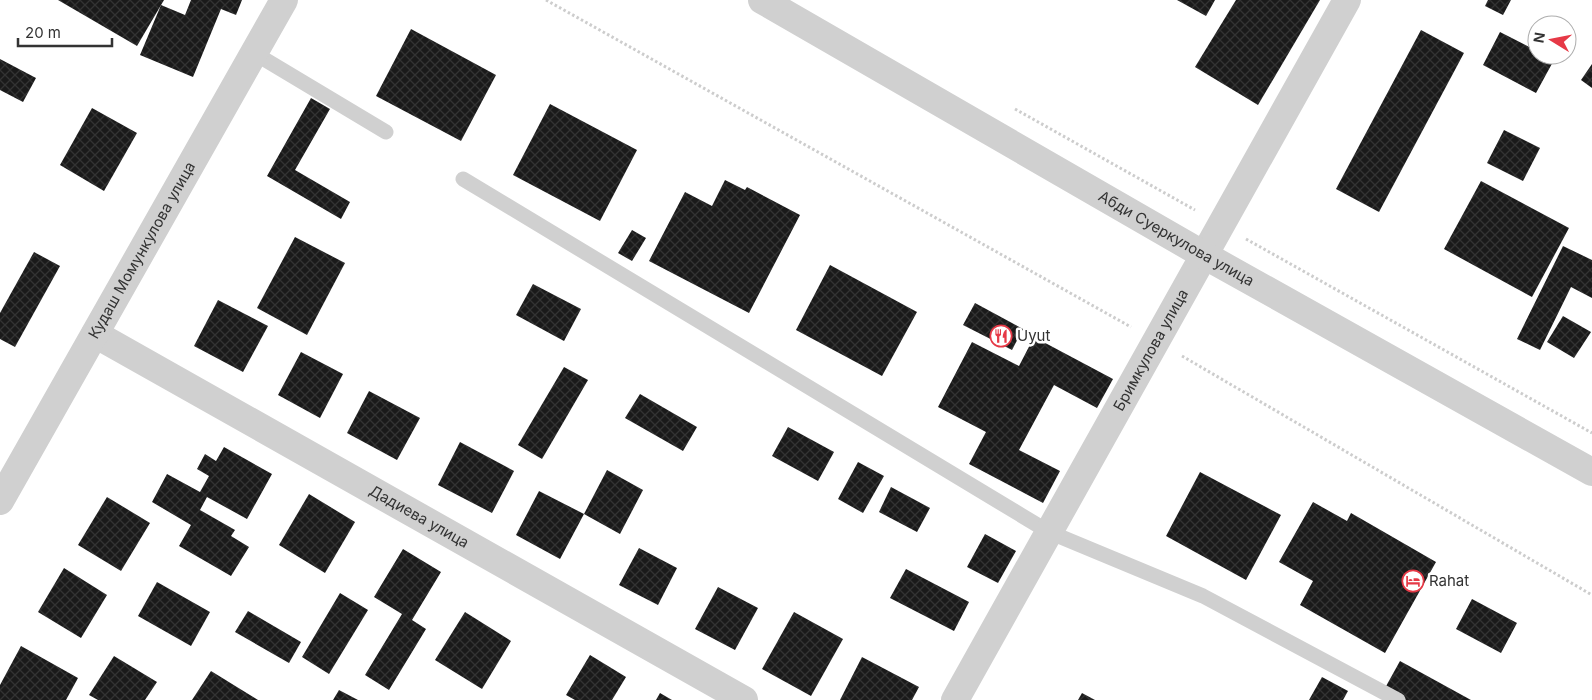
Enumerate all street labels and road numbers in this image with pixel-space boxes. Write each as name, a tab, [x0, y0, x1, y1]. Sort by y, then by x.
street label: Кудаш Момункулова улица	[84, 158, 199, 342]
street label: Абди Суеркулова улица	[1095, 186, 1258, 290]
street label: Бримкулова улица	[1109, 286, 1192, 414]
street label: Дадиева улица	[366, 481, 473, 552]

